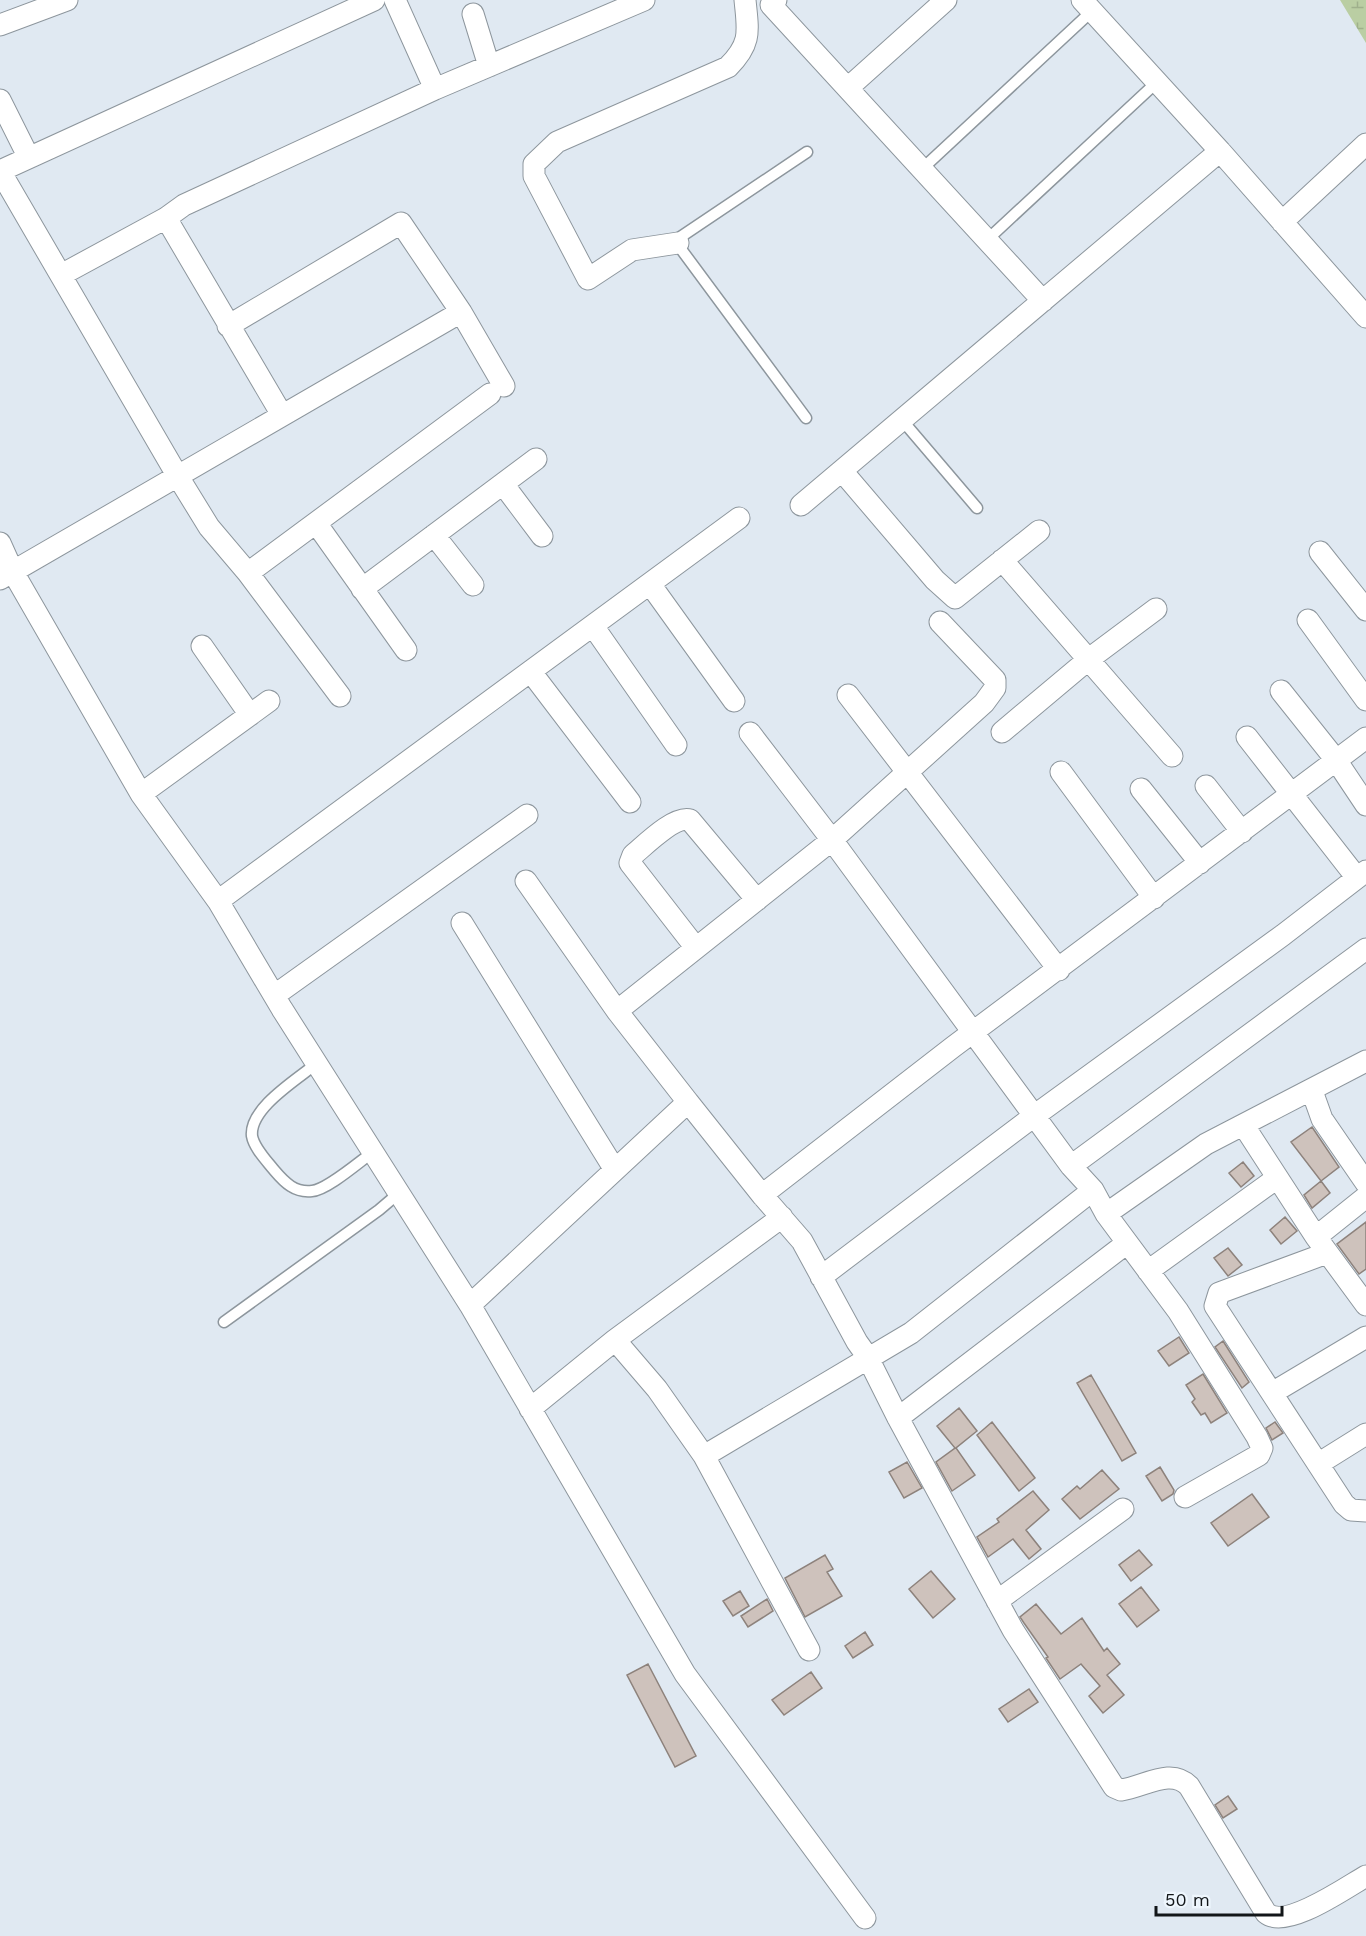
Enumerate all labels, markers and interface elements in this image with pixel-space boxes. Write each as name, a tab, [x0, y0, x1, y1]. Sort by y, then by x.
scale bar	[1156, 1879, 1282, 1917]
text: 50 m	[1165, 1889, 1210, 1910]

